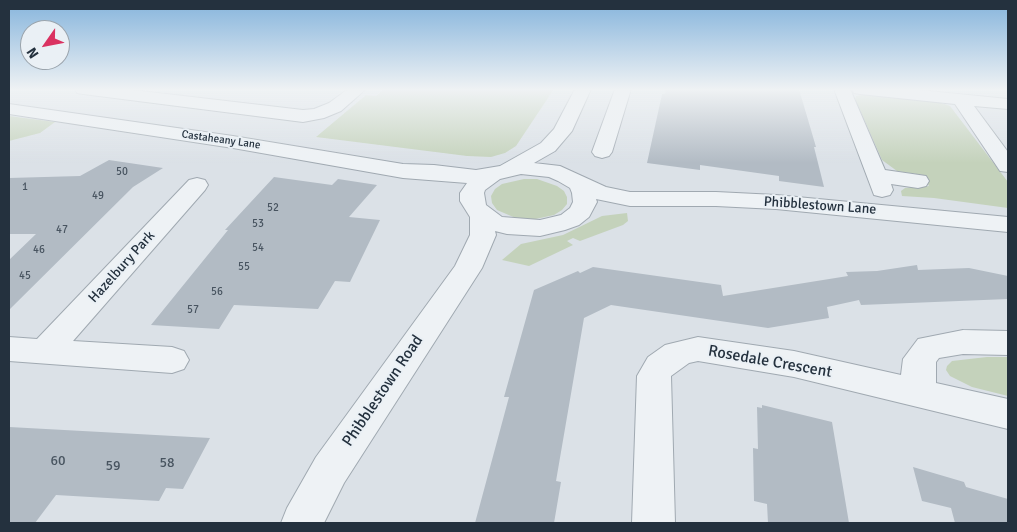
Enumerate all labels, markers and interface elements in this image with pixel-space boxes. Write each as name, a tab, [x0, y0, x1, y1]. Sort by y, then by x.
north arrow	[20, 20, 70, 70]
text: N	[23, 44, 43, 62]
street label: Castaheany Lane	[181, 128, 261, 152]
house number: 50	[116, 165, 128, 179]
house number: 1	[22, 180, 28, 194]
house number: 49	[92, 189, 104, 203]
street label: Phibblestown Lane	[763, 194, 877, 218]
house number: 52	[267, 201, 279, 215]
house number: 53	[252, 217, 264, 231]
house number: 47	[56, 223, 68, 237]
street label: Hazelbury Park	[85, 228, 159, 306]
house number: 54	[252, 241, 264, 255]
house number: 46	[33, 243, 45, 257]
house number: 55	[238, 260, 250, 274]
house number: 45	[19, 269, 31, 283]
house number: 56	[211, 285, 223, 299]
house number: 57	[187, 303, 199, 317]
street label: Phibblestown Road	[339, 332, 427, 450]
street label: Rosedale Crescent	[707, 342, 833, 382]
house number: 60	[50, 453, 66, 469]
house number: 58	[159, 455, 175, 471]
house number: 59	[105, 458, 121, 474]

